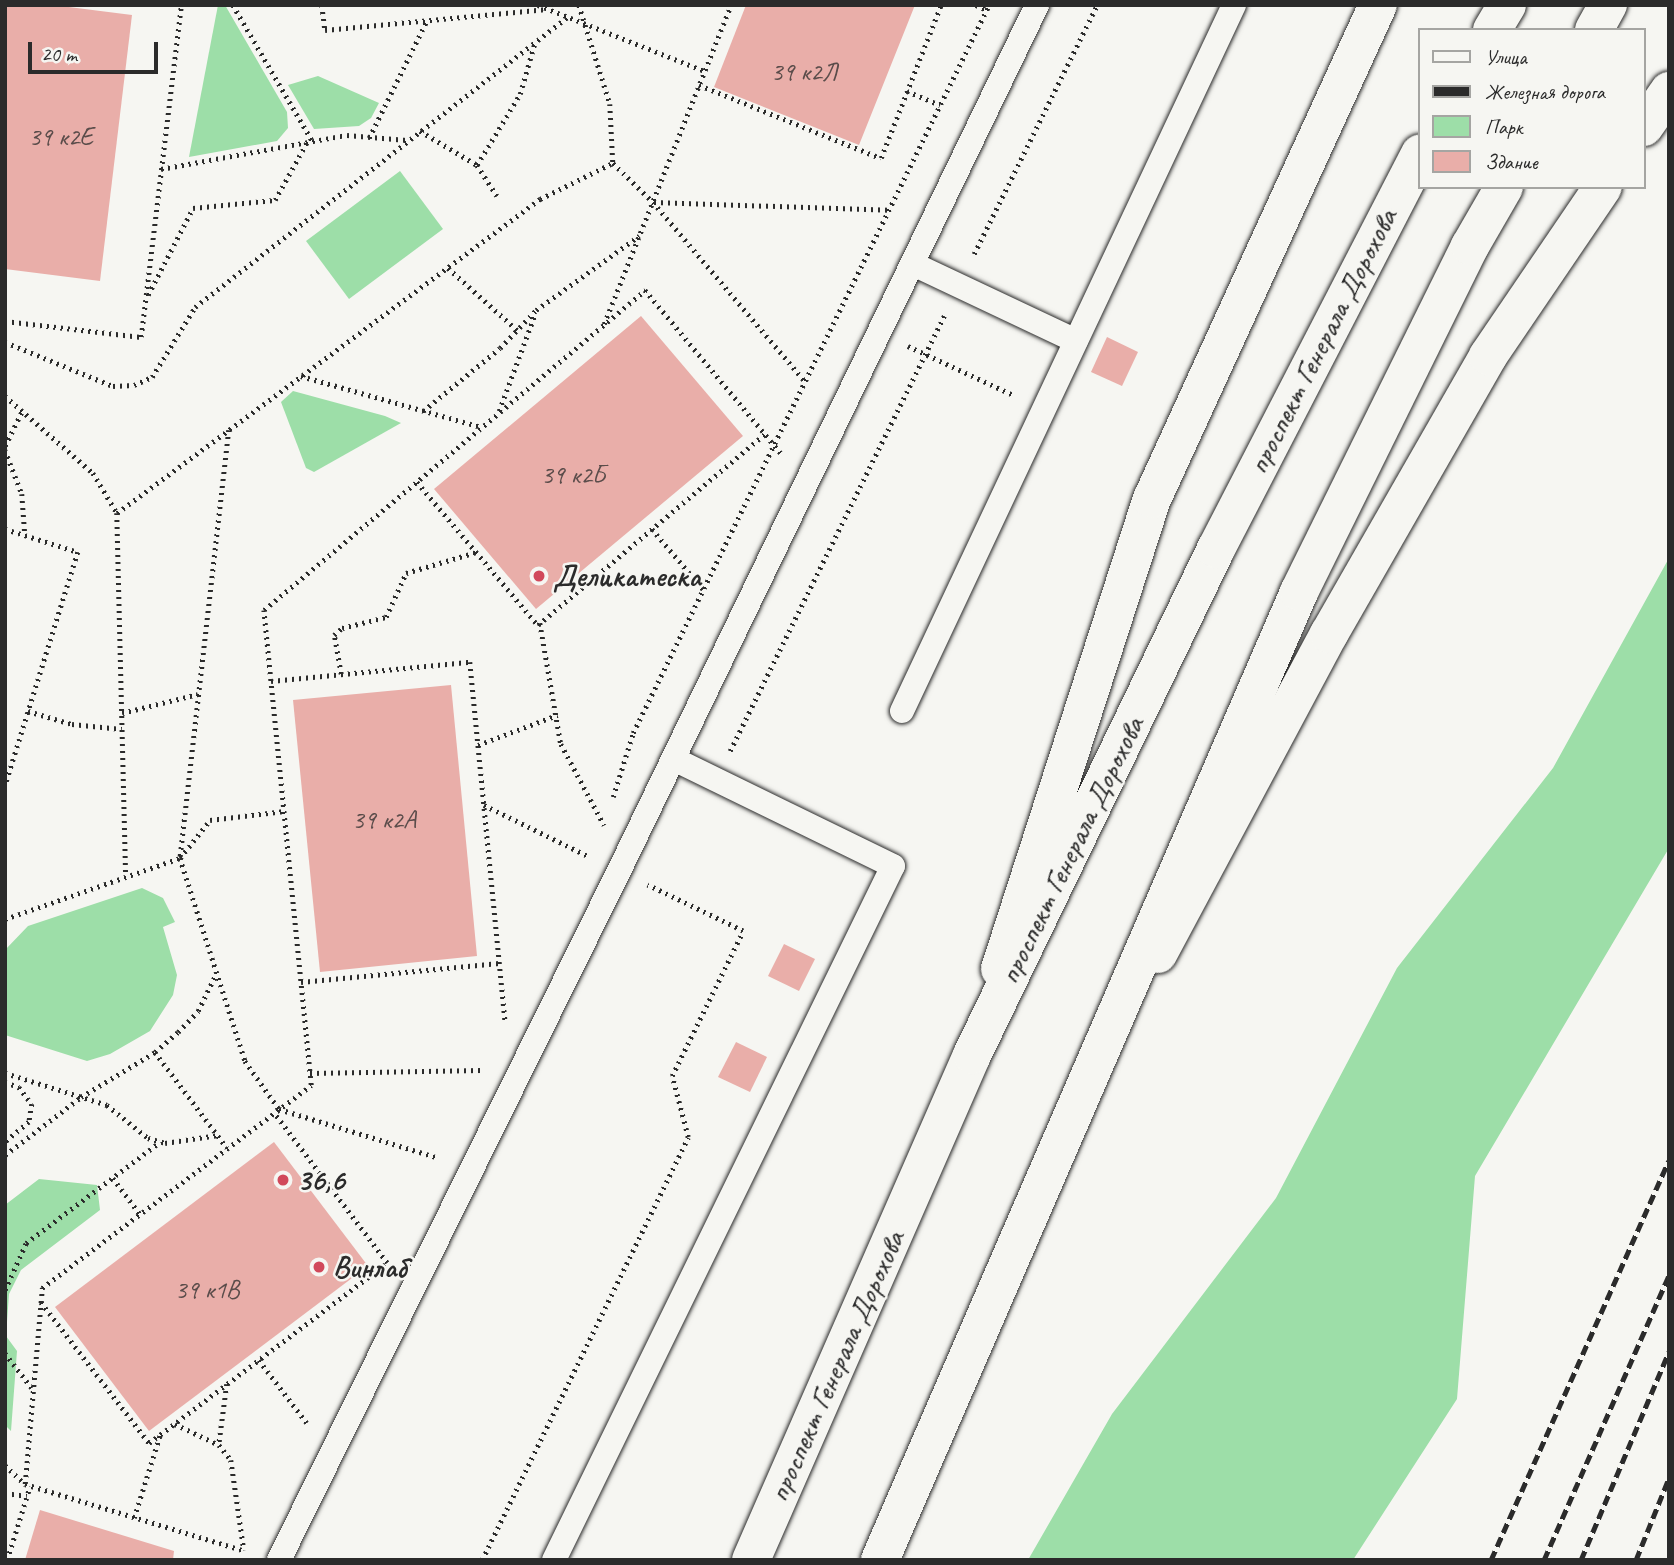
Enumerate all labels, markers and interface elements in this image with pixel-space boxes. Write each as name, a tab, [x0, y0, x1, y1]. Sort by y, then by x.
scale bar	[32, 28, 161, 72]
legend	[1418, 28, 1646, 189]
text: 20 m	[41, 41, 77, 67]
text: Улица	[1485, 44, 1527, 70]
house number: 39 к2Л	[771, 56, 837, 88]
text: Железная дорога	[1485, 79, 1605, 105]
text: Парк	[1485, 114, 1522, 140]
house number: 39 к2Е	[28, 121, 94, 153]
text: Здание	[1485, 149, 1538, 175]
street label: проспект Генерала Дорохова	[1239, 202, 1405, 480]
house number: 39 к2Б	[541, 459, 605, 491]
place label: Деликатеска	[553, 558, 701, 594]
marker: Деликатеска	[531, 568, 547, 584]
street label: проспект Генерала Дорохова	[990, 710, 1152, 990]
house number: 39 к2А	[352, 804, 416, 836]
place label: 36,6	[297, 1162, 345, 1198]
marker: 36,6	[275, 1172, 291, 1188]
street label: проспект Генерала Дорохова	[760, 1225, 912, 1507]
place label: Винлаб	[333, 1249, 406, 1285]
marker: Винлаб	[311, 1259, 327, 1275]
house number: 39 к1В	[175, 1274, 239, 1306]

